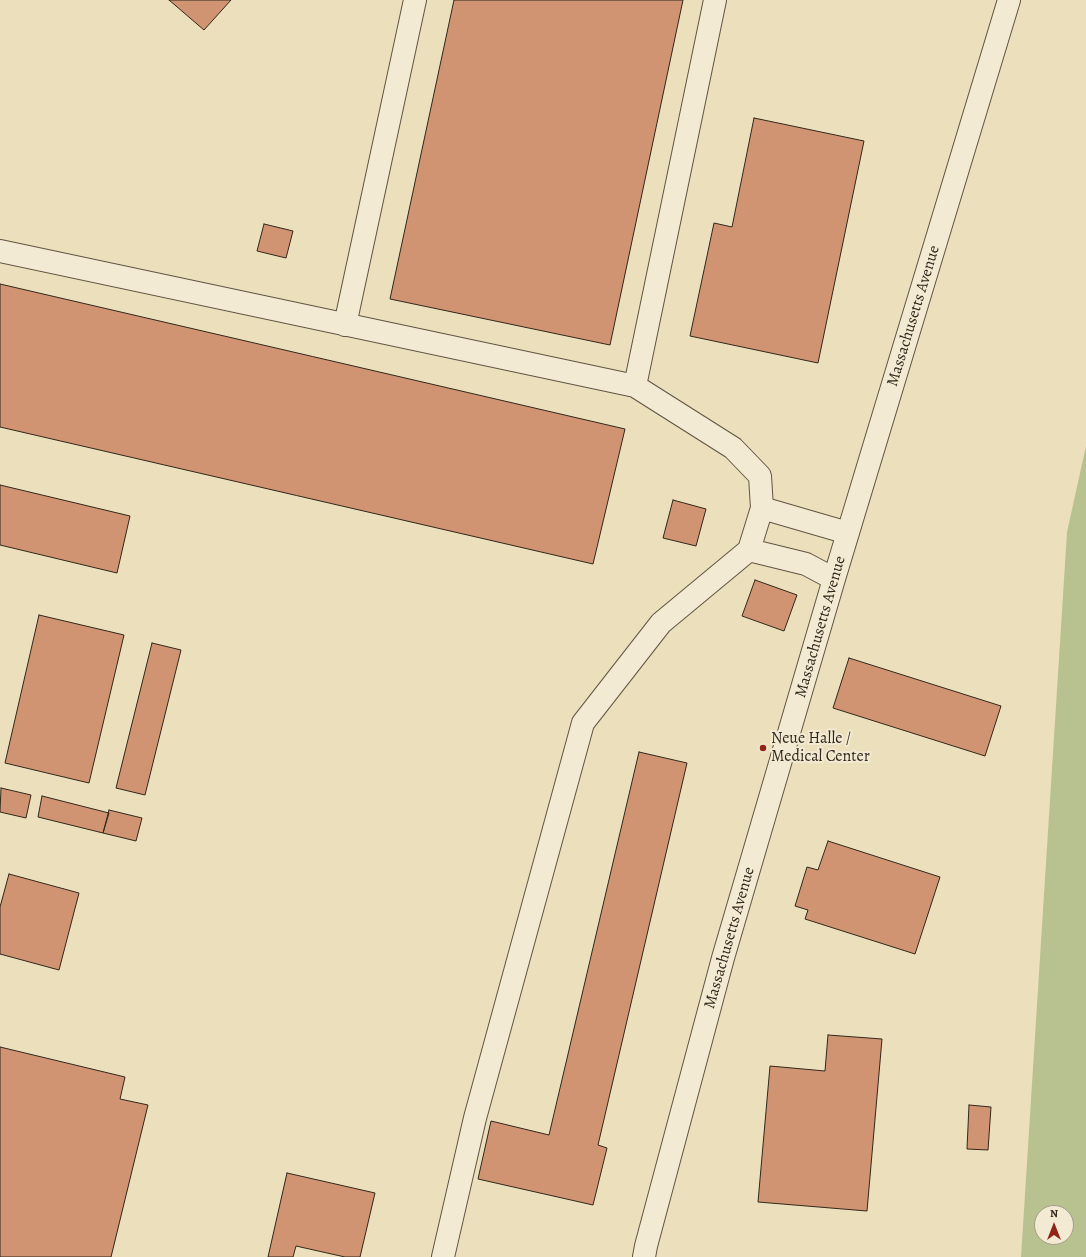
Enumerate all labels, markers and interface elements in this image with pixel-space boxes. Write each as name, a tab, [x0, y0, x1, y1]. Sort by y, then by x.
street label: Massachusetts Avenue	[883, 243, 945, 389]
street label: Massachusetts Avenue	[792, 554, 850, 700]
place label: Neue Halle / Medical Center	[771, 729, 870, 767]
marker: Neue Halle / Medical Center	[758, 743, 768, 753]
street label: Massachusetts Avenue	[701, 865, 759, 1011]
north arrow	[1034, 1205, 1074, 1245]
text: N	[1050, 1206, 1058, 1221]

